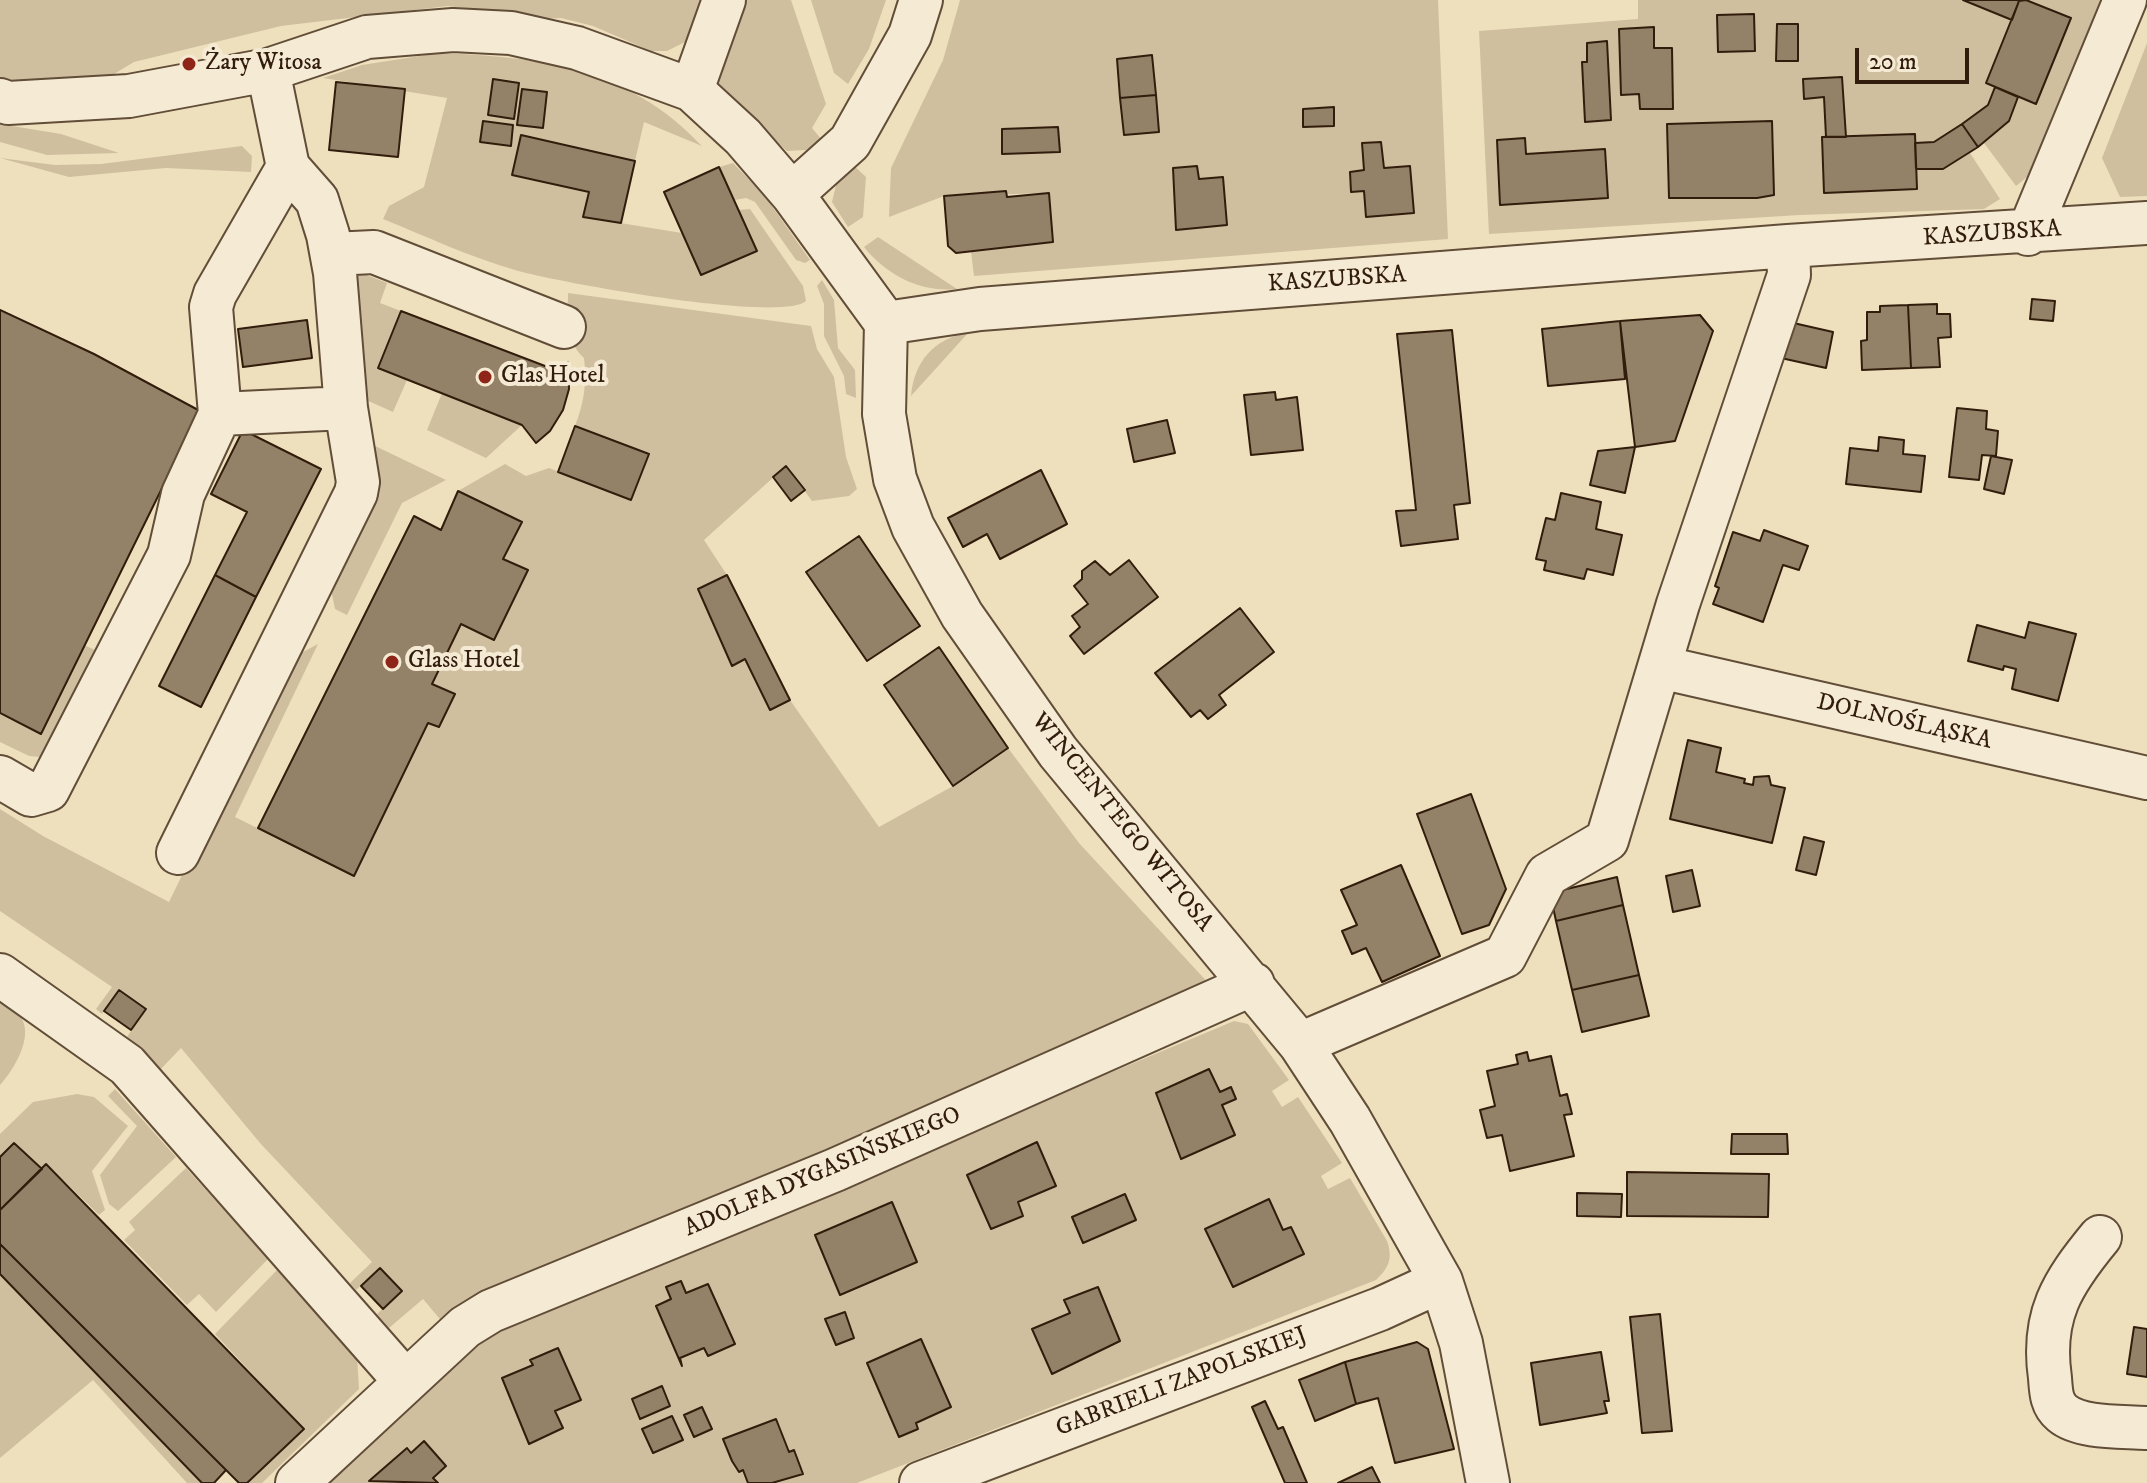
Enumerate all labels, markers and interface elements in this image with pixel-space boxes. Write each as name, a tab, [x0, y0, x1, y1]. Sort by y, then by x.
scale bar	[1859, 32, 1973, 82]
text: 20 m	[1869, 47, 1917, 77]
place label: Żary Witosa	[205, 50, 322, 78]
marker: Żary Witosa	[180, 55, 198, 73]
street label: KASZUBSKA	[1922, 216, 2062, 254]
street label: KASZUBSKA	[1267, 262, 1407, 300]
place label: Glas Hotel	[501, 363, 605, 391]
marker: Glas Hotel	[476, 368, 494, 386]
place label: Glass Hotel	[408, 648, 520, 676]
marker: Glass Hotel	[383, 653, 401, 671]
street label: DOLNOŚLĄSKA	[1814, 689, 1994, 757]
street label: WINCENTEGO WITOSA	[1024, 708, 1218, 938]
street label: ADOLFA DYGASIŃSKIEGO	[680, 1102, 966, 1244]
street label: GABRIELI ZAPOLSKIEJ	[1052, 1322, 1312, 1444]

